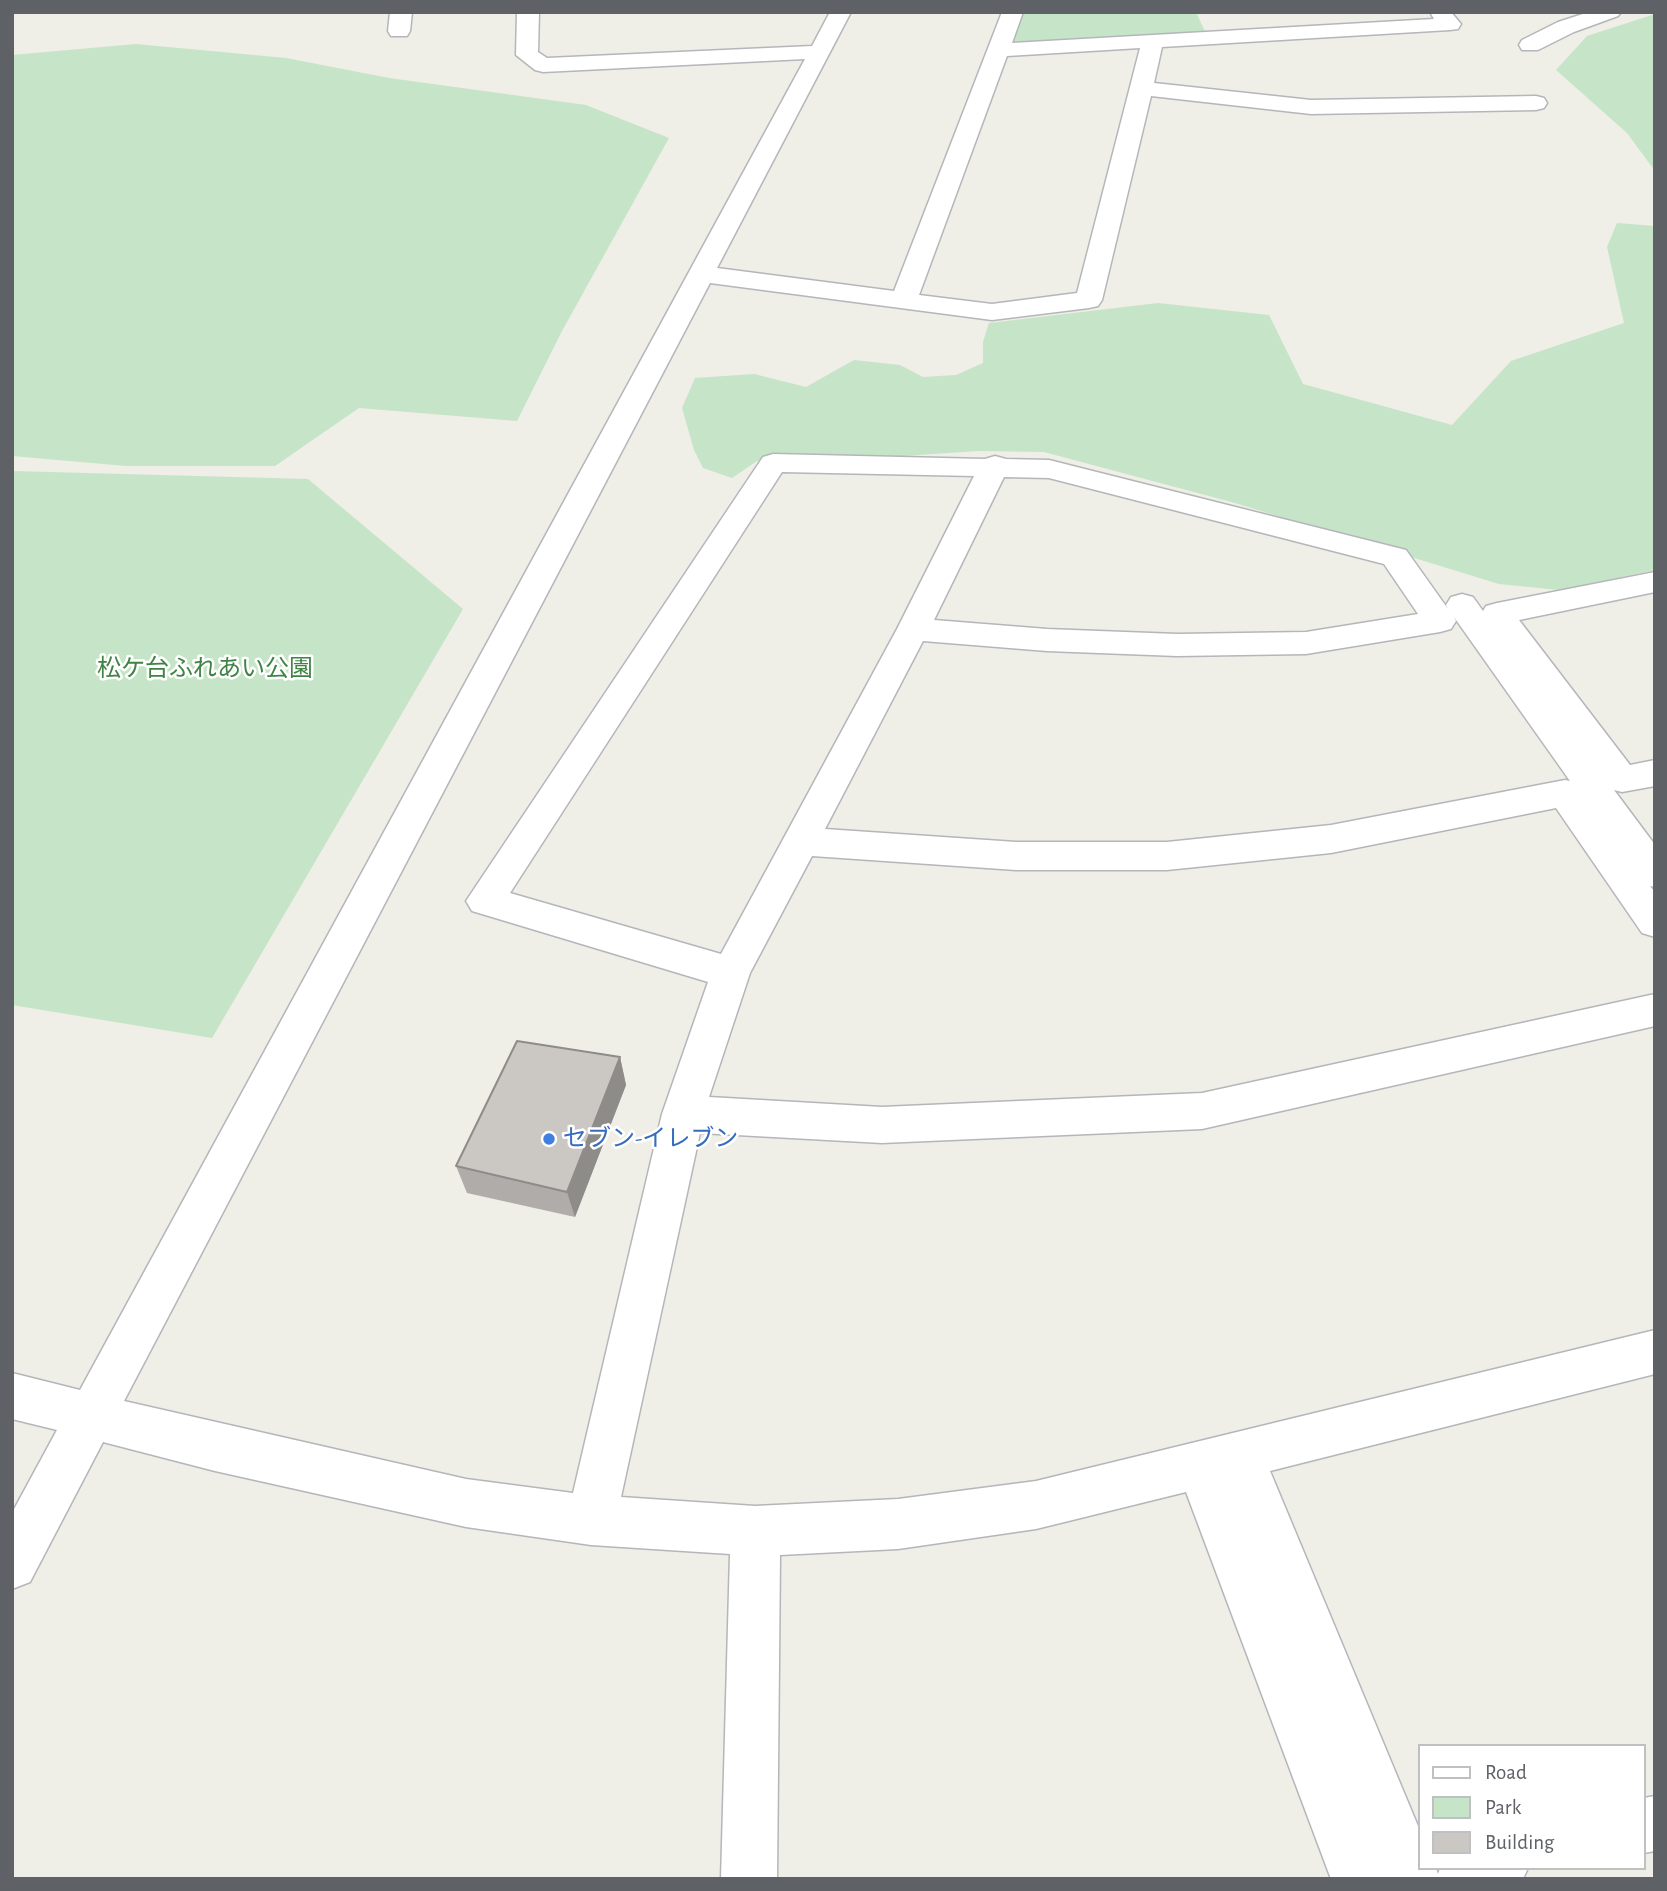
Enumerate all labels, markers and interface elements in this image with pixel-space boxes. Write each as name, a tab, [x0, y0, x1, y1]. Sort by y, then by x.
park label: 松ケ台ふれあい公園	[97, 655, 313, 683]
place label: セブン-イレブン	[563, 1125, 738, 1153]
marker: セブン-イレブン	[541, 1131, 557, 1147]
legend	[1418, 1744, 1646, 1870]
text: Road	[1485, 1762, 1527, 1783]
text: Park	[1485, 1797, 1521, 1818]
text: Building	[1485, 1832, 1554, 1853]

